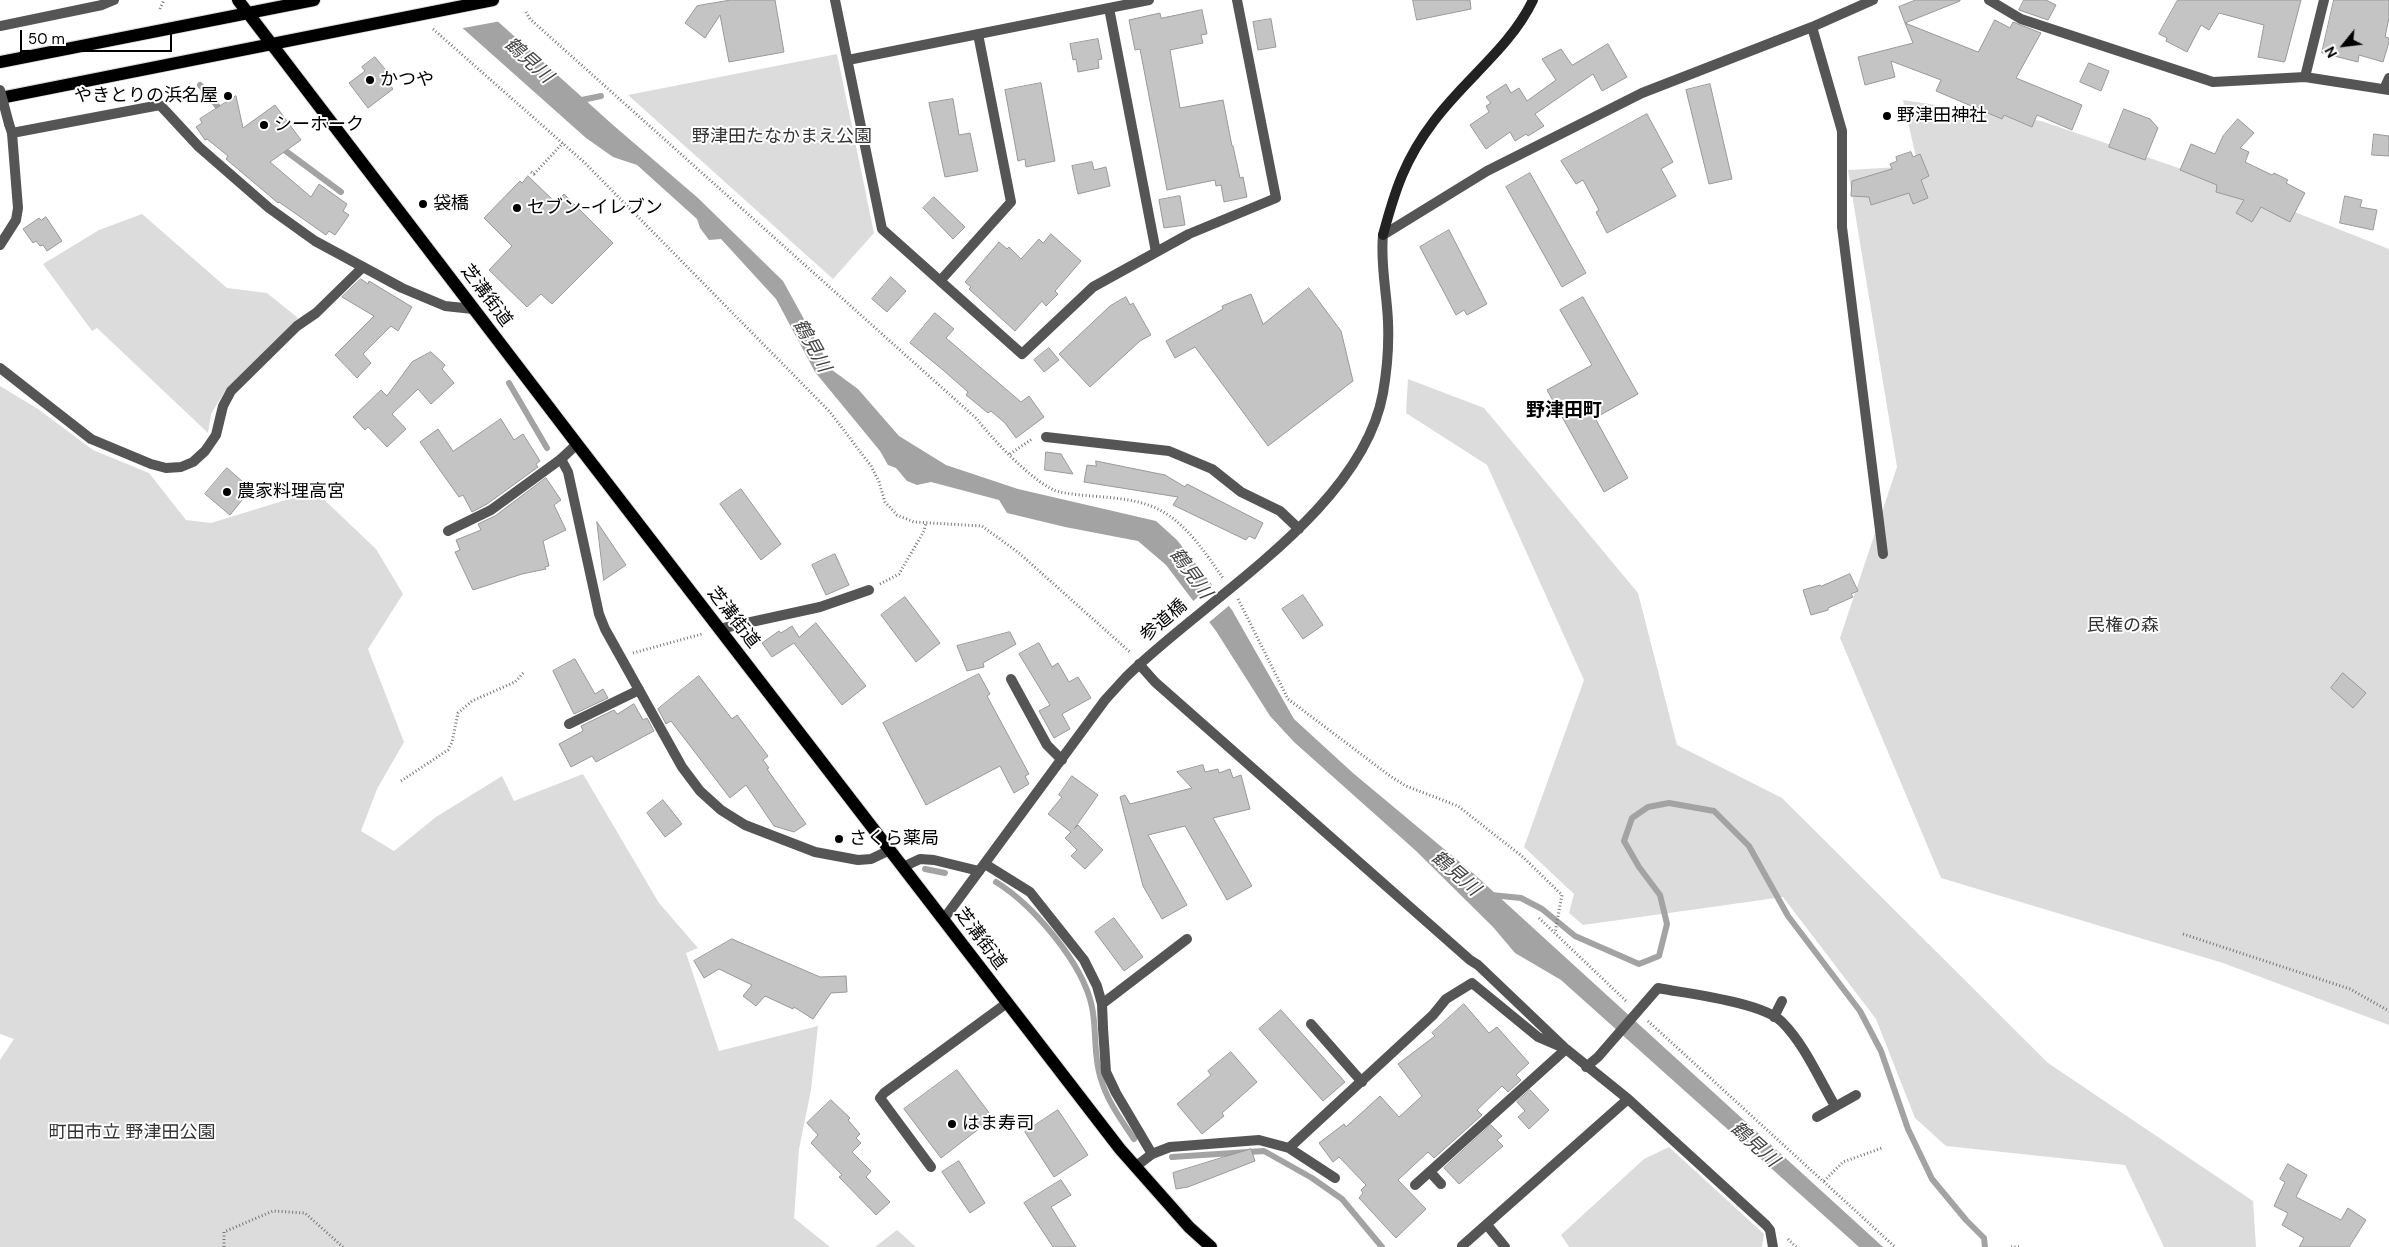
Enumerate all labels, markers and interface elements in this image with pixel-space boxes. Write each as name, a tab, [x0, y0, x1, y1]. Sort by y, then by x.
scale bar	[22, 20, 175, 52]
north arrow	[2319, 20, 2369, 70]
text: 50 m	[28, 29, 65, 49]
water label: 鶴見川	[499, 33, 557, 89]
text: N	[2321, 43, 2341, 61]
place label: かつや	[380, 69, 434, 91]
marker: かつや	[364, 74, 376, 86]
place label: やきとりの浜名屋	[74, 85, 218, 107]
marker: やきとりの浜名屋	[222, 90, 234, 102]
place label: 野津田神社	[1897, 105, 1987, 127]
marker: 野津田神社	[1881, 110, 1893, 122]
place label: シーホーク	[274, 114, 364, 136]
marker: シーホーク	[258, 119, 270, 131]
park label: 野津田たなかまえ公園	[692, 126, 872, 148]
place label: 袋橋	[433, 193, 469, 215]
place label: セブン-イレブン	[527, 197, 663, 219]
marker: 袋橋	[417, 198, 429, 210]
marker: セブン-イレブン	[511, 202, 523, 214]
street label: 芝溝街道	[456, 261, 516, 331]
water label: 鶴見川	[787, 316, 835, 376]
district label: 野津田町	[1526, 400, 1602, 422]
place label: 農家料理高宮	[237, 481, 345, 503]
marker: 農家料理高宮	[221, 486, 233, 498]
water label: 鶴見川	[1164, 544, 1216, 604]
street label: 芝溝街道	[702, 583, 764, 653]
street label: 参道橋	[1136, 595, 1192, 647]
park label: 民権の森	[2087, 615, 2159, 637]
place label: さくら薬局	[849, 828, 939, 850]
marker: さくら薬局	[833, 833, 845, 845]
water label: 鶴見川	[1426, 847, 1484, 901]
street label: 芝溝街道	[950, 904, 1010, 974]
place label: はま寿司	[962, 1113, 1034, 1135]
water label: 鶴見川	[1725, 1117, 1783, 1173]
marker: はま寿司	[946, 1118, 958, 1130]
park label: 町田市立 野津田公園	[49, 1122, 215, 1144]

